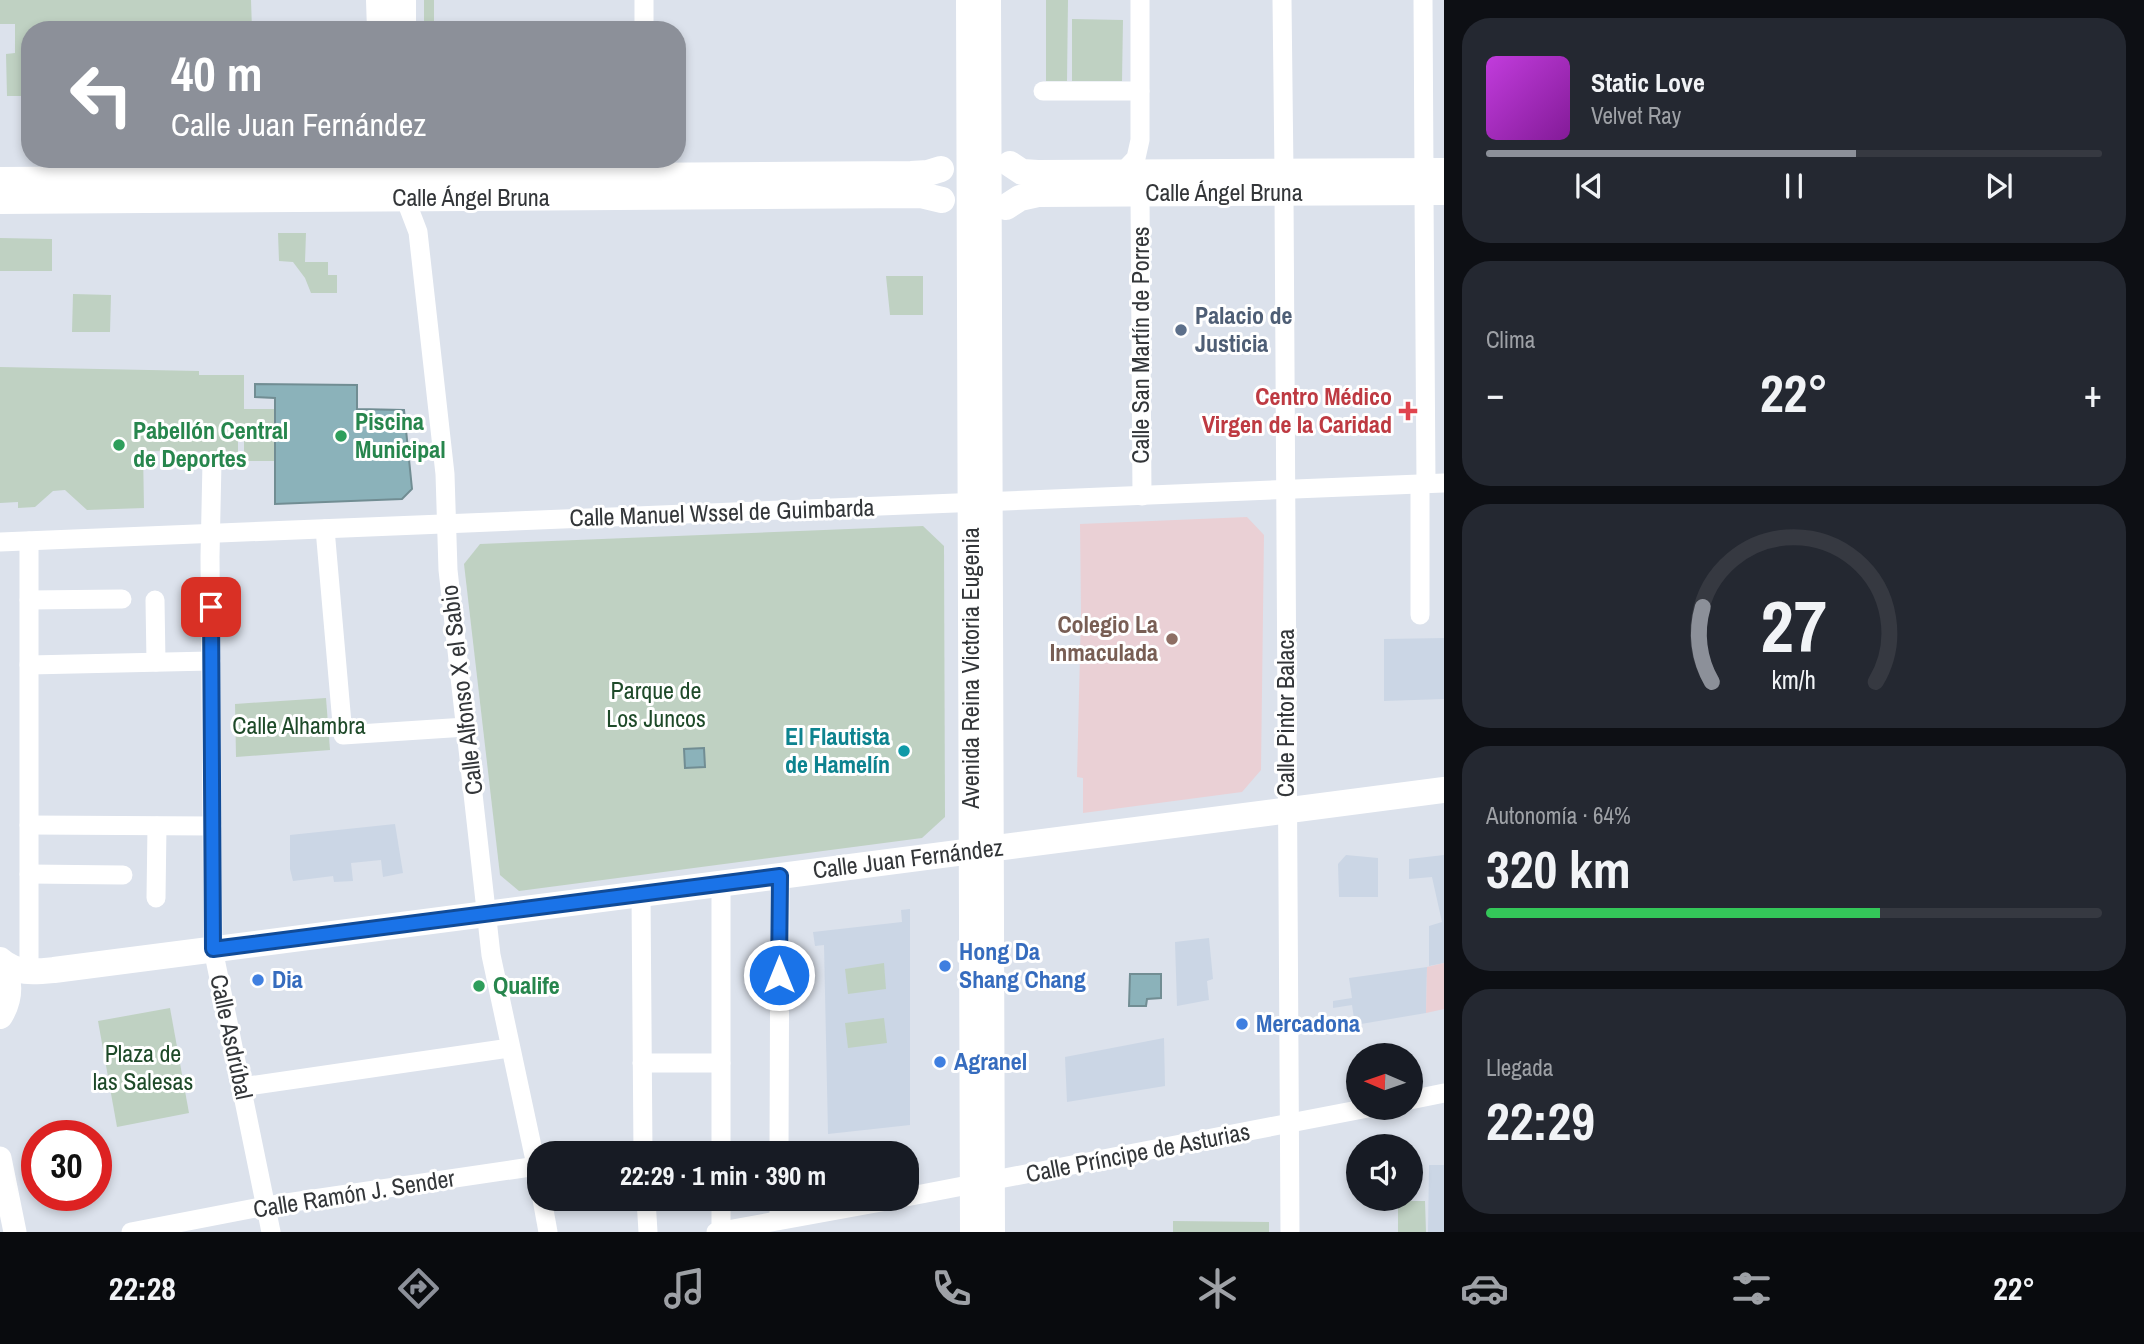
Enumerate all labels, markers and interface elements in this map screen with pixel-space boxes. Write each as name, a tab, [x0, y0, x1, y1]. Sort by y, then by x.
text: 40 m	[171, 40, 263, 106]
icon: left	[56, 49, 147, 140]
text: Static Love	[1591, 65, 1705, 100]
text: Velvet Ray	[1591, 100, 1681, 131]
text: Calle Juan Fernández	[171, 103, 426, 146]
icon: previous	[1570, 167, 1608, 205]
icon: pause	[1775, 167, 1813, 205]
icon: next	[1980, 167, 2018, 205]
street label: Calle Ángel Bruna	[1145, 176, 1303, 208]
street label: Calle Ángel Bruna	[392, 181, 550, 213]
street label: Calle San Martín de Porres	[1124, 226, 1156, 464]
place label: Palacio de Justicia	[1195, 299, 1292, 359]
marker: Palacio de Justicia	[1173, 322, 1189, 338]
text: Clima	[1486, 324, 1535, 355]
text: 22°	[1760, 358, 1828, 428]
text: −	[1486, 368, 1504, 419]
text: +	[2084, 368, 2102, 419]
place label: Centro Médico Virgen de la Caridad	[1202, 380, 1392, 440]
marker: Centro Médico Virgen de la Caridad	[1398, 401, 1418, 421]
place label: Piscina Municipal	[355, 405, 446, 465]
place label: Pabellón Central de Deportes	[133, 414, 288, 474]
marker: Piscina Municipal	[333, 428, 349, 444]
marker: Pabellón Central de Deportes	[111, 437, 127, 453]
street label: Calle Manuel Wssel de Guimbarda	[569, 491, 875, 533]
street label: Avenida Reina Victoria Eugenia	[954, 527, 986, 810]
pin	[181, 577, 241, 637]
text: 27	[1761, 577, 1827, 675]
street label: Calle Alfonso X el Sabio	[432, 583, 490, 797]
icon: arrive	[192, 588, 230, 626]
place label: Colegio La Inmaculada	[1050, 608, 1158, 668]
street label: Calle Pintor Balaca	[1269, 629, 1301, 797]
marker: Colegio La Inmaculada	[1164, 631, 1180, 647]
text: km/h	[1772, 663, 1816, 697]
park label: Parque de Los Juncos	[606, 674, 706, 734]
park label: Calle Alhambra	[232, 709, 366, 741]
place label: El Flautista de Hamelín	[785, 720, 890, 780]
marker: El Flautista de Hamelín	[896, 743, 912, 759]
text: Autonomía · 64%	[1486, 800, 1631, 831]
street label: Calle Juan Fernández	[811, 830, 1005, 886]
text: 320 km	[1486, 834, 1631, 904]
place label: Hong Da Shang Chang	[959, 935, 1086, 995]
position arrow	[742, 938, 816, 1012]
marker: Hong Da Shang Chang	[937, 958, 953, 974]
place label: Dia	[272, 963, 303, 995]
place label: Qualife	[493, 969, 560, 1001]
street label: Calle Asdrúbal	[203, 971, 261, 1102]
marker: Dia	[250, 972, 266, 988]
marker: Qualife	[471, 978, 487, 994]
place label: Mercadona	[1256, 1007, 1360, 1039]
marker: Mercadona	[1234, 1016, 1250, 1032]
park label: Plaza de las Salesas	[93, 1037, 193, 1097]
north arrow	[1346, 1043, 1423, 1120]
map controls	[1346, 1043, 1423, 1211]
place label: Agranel	[954, 1045, 1027, 1077]
text: Llegada	[1486, 1052, 1553, 1083]
marker: Agranel	[932, 1054, 948, 1070]
text: 22:29	[1486, 1086, 1595, 1156]
street label: Calle Príncipe de Asturias	[1023, 1115, 1253, 1189]
speed limit sign: 30	[21, 1120, 112, 1211]
button: sound	[1346, 1134, 1423, 1211]
text: 22:29 · 1 min · 390 m	[620, 1158, 826, 1193]
street label: Calle Ramón J. Sender	[251, 1161, 457, 1225]
icon: directions	[394, 1264, 443, 1313]
icon: music	[660, 1264, 709, 1313]
icon: phone	[927, 1264, 976, 1313]
icon: climate	[1193, 1264, 1242, 1313]
icon: car	[1460, 1264, 1509, 1313]
icon: filters	[1727, 1264, 1776, 1313]
text: 22:28	[109, 1267, 176, 1310]
text: 22°	[1993, 1267, 2035, 1310]

